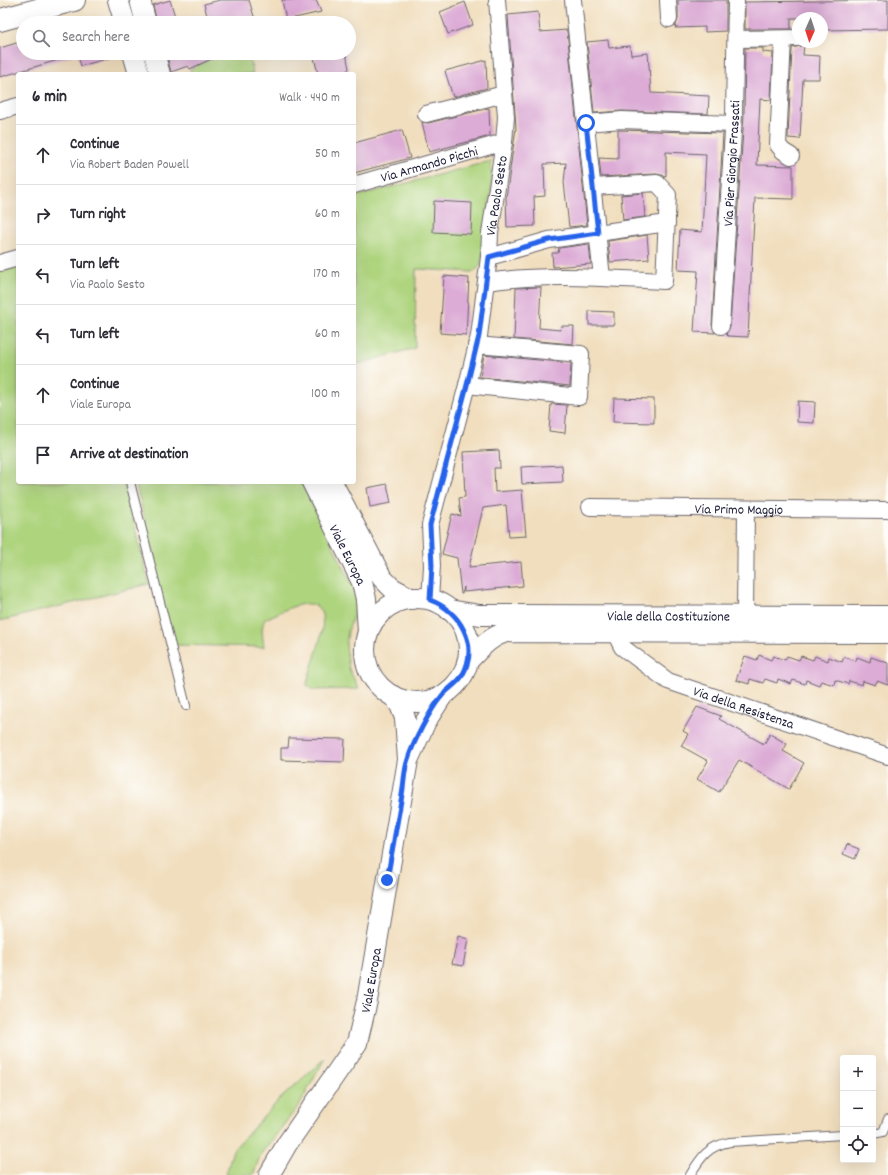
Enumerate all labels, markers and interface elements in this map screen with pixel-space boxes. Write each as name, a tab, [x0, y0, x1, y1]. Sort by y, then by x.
north arrow	[792, 12, 828, 48]
search box	[16, 16, 356, 60]
icon: search	[30, 27, 52, 49]
text: Search here	[62, 27, 130, 49]
text: 6 min	[32, 86, 67, 110]
text: Walk · 440 m	[279, 89, 340, 108]
street label: Via Pier Giorgio Frassati	[719, 100, 746, 227]
route start	[577, 114, 595, 132]
text: Continue	[70, 134, 119, 156]
street label: Via Armando Picchi	[379, 142, 481, 189]
icon: ahead	[32, 144, 54, 166]
text: 50 m	[315, 145, 340, 164]
street label: Via Paolo Sesto	[482, 154, 514, 237]
text: Via Robert Baden Powell	[70, 156, 189, 175]
icon: right	[32, 204, 54, 226]
text: Turn right	[70, 204, 126, 226]
text: 60 m	[315, 205, 340, 224]
text: Turn left	[70, 254, 119, 276]
icon: left	[32, 264, 54, 286]
text: 170 m	[313, 265, 340, 284]
text: Via Paolo Sesto	[70, 276, 145, 295]
icon: left	[32, 324, 54, 346]
text: Turn left	[70, 324, 119, 346]
text: 60 m	[315, 325, 340, 344]
text: Continue	[70, 374, 119, 396]
icon: ahead	[32, 384, 54, 406]
text: 100 m	[311, 385, 340, 404]
text: Viale Europa	[70, 396, 131, 415]
icon: arrive	[32, 444, 54, 466]
text: Arrive at destination	[70, 444, 188, 466]
street label: Via Primo Maggio	[695, 500, 783, 521]
street label: Viale Europa	[323, 522, 370, 589]
street label: Viale della Costituzione	[607, 607, 730, 628]
street label: Via della Resistenza	[690, 682, 797, 735]
route end	[378, 871, 396, 889]
street label: Viale Europa	[357, 946, 388, 1015]
map controls	[840, 1055, 876, 1163]
button: +	[840, 1055, 876, 1091]
button: −	[840, 1091, 876, 1127]
button: locate	[840, 1127, 876, 1163]

